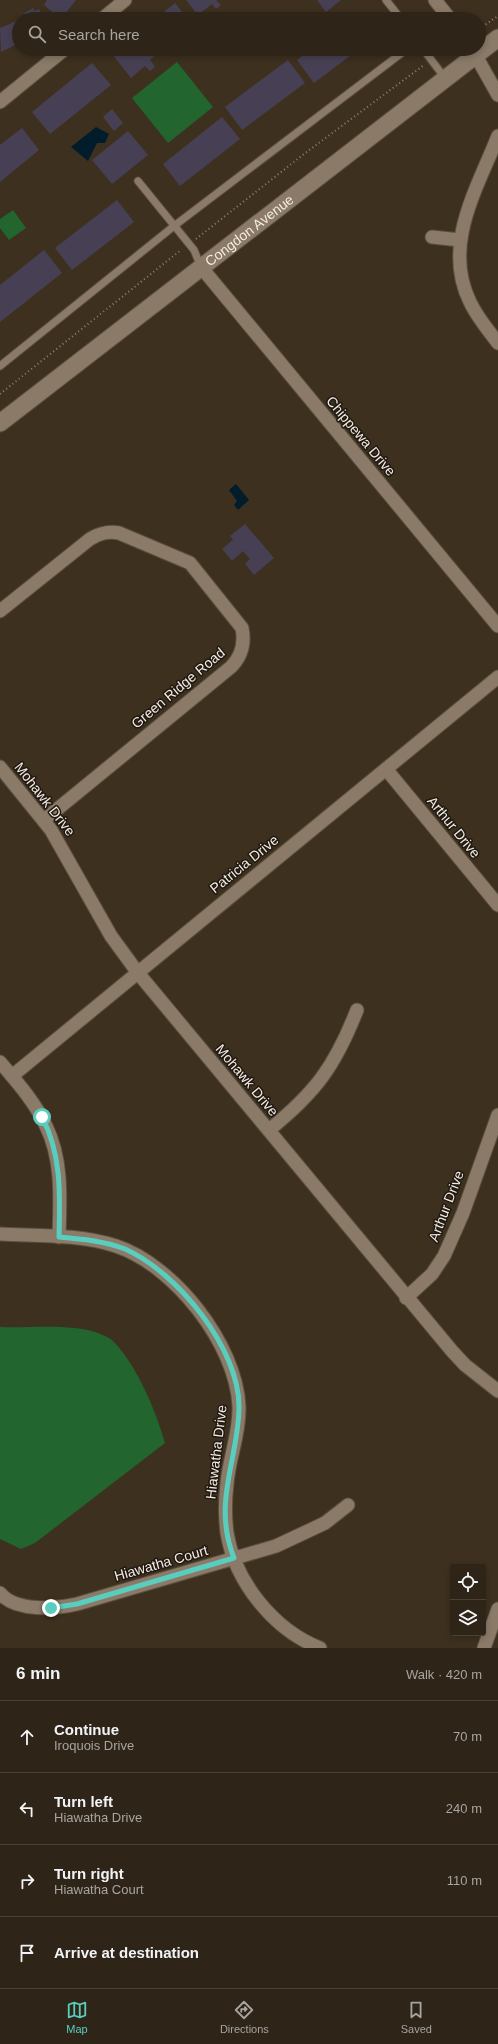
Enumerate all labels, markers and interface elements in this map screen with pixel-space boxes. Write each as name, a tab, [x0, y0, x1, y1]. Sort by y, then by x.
search box	[12, 12, 486, 56]
icon: search	[26, 23, 48, 45]
text: Search here	[58, 26, 140, 43]
street label: Congdon Avenue	[202, 191, 297, 269]
street label: Chippewa Drive	[323, 393, 399, 479]
street label: Green Ridge Road	[128, 644, 228, 732]
street label: Mohawk Drive	[11, 759, 79, 839]
street label: Arthur Drive	[424, 793, 484, 861]
street label: Patricia Drive	[207, 831, 282, 896]
street label: Mohawk Drive	[212, 1041, 282, 1119]
route start	[33, 1108, 51, 1126]
street label: Arthur Drive	[425, 1168, 467, 1244]
street label: Hiawatha Drive	[202, 1404, 230, 1500]
street label: Hiawatha Court	[112, 1542, 210, 1584]
map controls	[450, 1564, 486, 1636]
button: locate	[450, 1564, 486, 1600]
route end	[42, 1599, 60, 1617]
button: layers	[450, 1600, 486, 1636]
text: 6 min	[16, 1664, 60, 1683]
text: Walk · 420 m	[406, 1667, 482, 1682]
text: Continue	[54, 1721, 119, 1738]
icon: ahead	[16, 1726, 38, 1748]
text: 70 m	[453, 1729, 482, 1744]
text: Iroquois Drive	[54, 1738, 134, 1753]
text: Turn left	[54, 1793, 113, 1810]
icon: left	[16, 1798, 38, 1820]
text: 240 m	[446, 1801, 482, 1816]
text: Hiawatha Drive	[54, 1810, 142, 1825]
text: Turn right	[54, 1865, 124, 1882]
icon: right	[16, 1870, 38, 1892]
text: 110 m	[447, 1873, 482, 1888]
text: Hiawatha Court	[54, 1882, 144, 1897]
icon: arrive	[16, 1942, 38, 1964]
text: Arrive at destination	[54, 1944, 199, 1961]
tab: Map	[66, 1999, 88, 2035]
tab: Directions	[220, 1999, 269, 2035]
tab: Saved	[401, 1999, 432, 2035]

